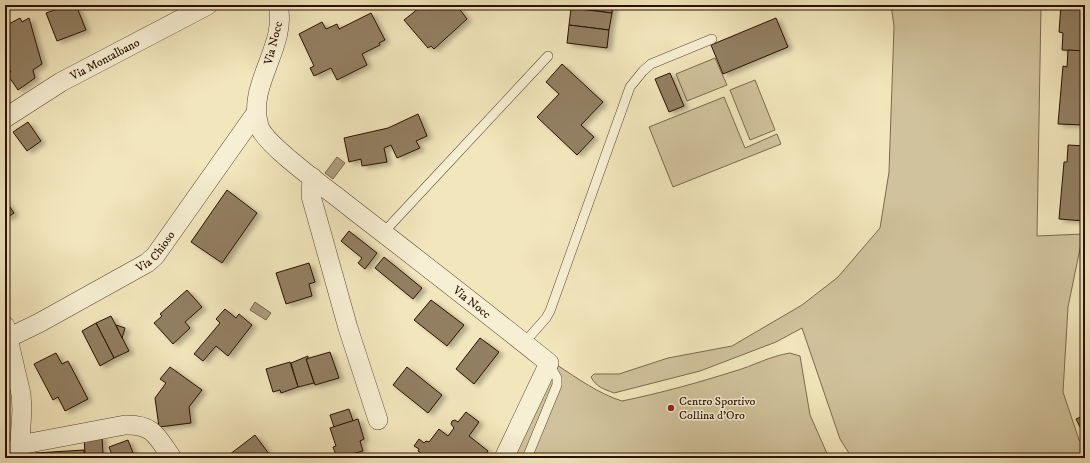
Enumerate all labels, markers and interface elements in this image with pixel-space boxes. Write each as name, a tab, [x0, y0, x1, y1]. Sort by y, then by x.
street label: Via Nocc	[261, 20, 286, 67]
street label: Via Montalbano	[67, 35, 143, 84]
street label: Via Chioso	[133, 228, 178, 276]
street label: Via Nocc	[449, 282, 494, 322]
place label: Centro Sportivo Collina d'Oro	[679, 394, 756, 423]
marker: Centro Sportivo Collina d'Oro	[666, 403, 676, 413]

